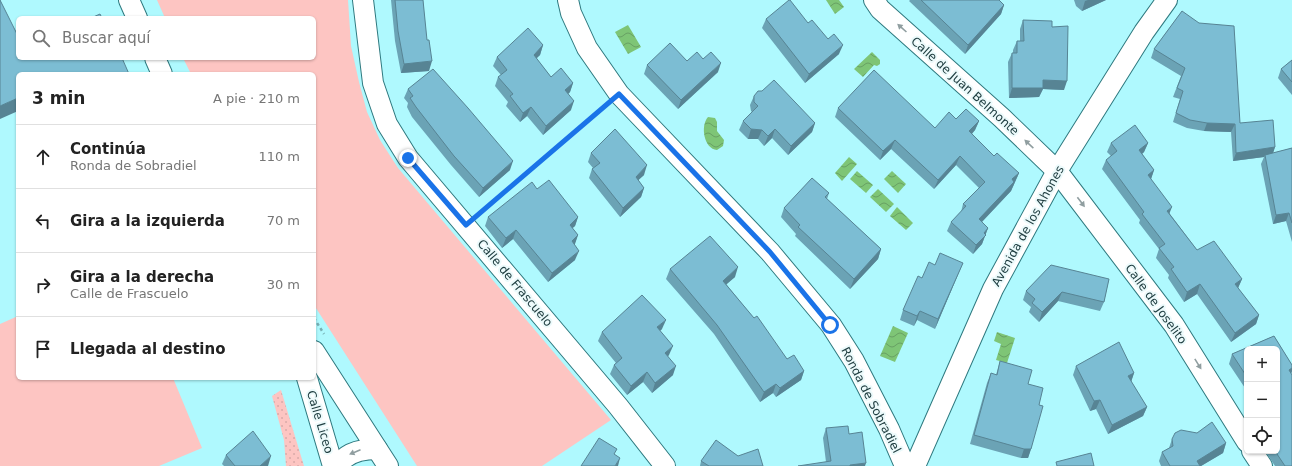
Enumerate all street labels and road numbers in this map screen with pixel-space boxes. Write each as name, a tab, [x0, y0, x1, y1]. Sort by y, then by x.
street label: Calle de Juan Belmonte	[908, 34, 1022, 138]
street label: Avenida de los Ahones	[989, 163, 1067, 289]
street label: Calle de Frascuelo	[475, 237, 555, 329]
street label: Calle de Joselito	[1122, 261, 1190, 347]
street label: Ronda de Sobradiel	[838, 345, 904, 455]
street label: Calle Liceo	[304, 389, 336, 455]

